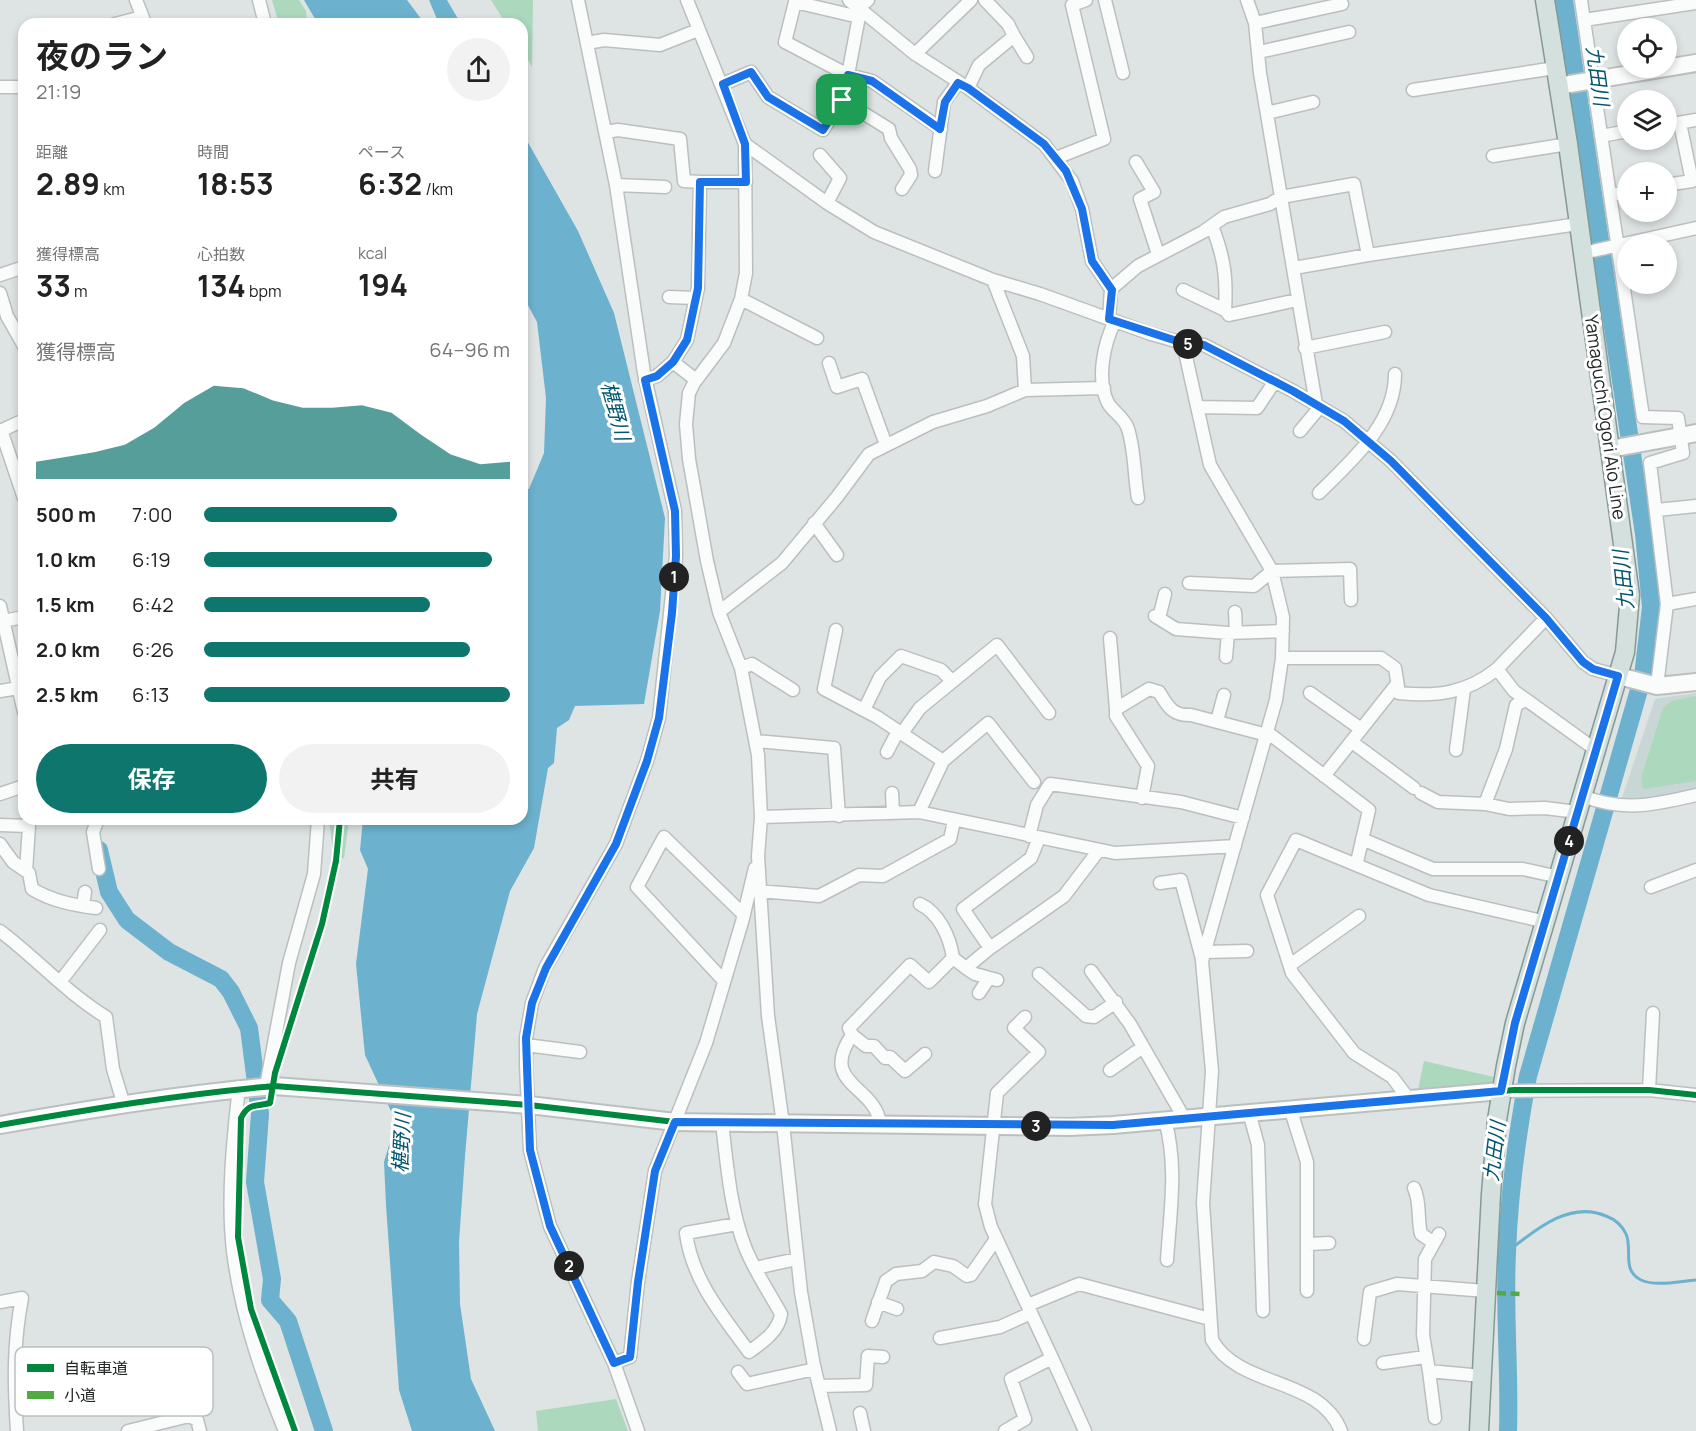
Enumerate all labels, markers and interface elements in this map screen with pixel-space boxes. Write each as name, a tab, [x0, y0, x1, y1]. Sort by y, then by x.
map controls	[1617, 18, 1677, 294]
button: locate	[1617, 18, 1677, 78]
text: 夜のラン	[36, 33, 168, 78]
button: share	[447, 38, 510, 101]
water label: 九田川	[1580, 44, 1616, 110]
pin	[816, 74, 867, 125]
text: 21:19	[36, 78, 81, 105]
icon: arrive	[825, 83, 858, 116]
button: layers	[1617, 90, 1677, 150]
text: 距離	[36, 141, 68, 163]
text: 時間	[197, 141, 229, 163]
text: ペース	[358, 141, 405, 163]
button: +	[1617, 162, 1677, 222]
text: 2.89	[36, 163, 100, 204]
text: 18:53	[197, 163, 274, 204]
text: 6:32	[358, 163, 422, 204]
text: km	[100, 178, 125, 200]
text: /km	[422, 178, 453, 200]
button: −	[1617, 234, 1677, 294]
text: kcal	[358, 242, 387, 264]
text: 獲得標高	[36, 243, 100, 265]
text: 心拍数	[197, 243, 245, 265]
text: 194	[358, 264, 408, 305]
text: 33	[36, 265, 71, 306]
text: 134	[197, 265, 246, 306]
text: m	[71, 280, 88, 302]
text: bpm	[246, 280, 282, 302]
street label: Yamaguchi Ogori Aio Line	[1580, 313, 1632, 521]
pin: 5	[1173, 329, 1203, 359]
text: 5	[1183, 333, 1193, 355]
text: 64–96 m	[429, 336, 510, 363]
text: 獲得標高	[36, 338, 116, 365]
water label: 椹野川	[595, 379, 637, 445]
text: 500 m	[36, 501, 96, 528]
text: 7:00	[132, 501, 172, 528]
text: 1.0 km	[36, 546, 96, 573]
text: 6:19	[132, 546, 171, 573]
water label: 九田川	[1606, 547, 1640, 611]
pin: 1	[659, 562, 689, 592]
text: 1	[670, 566, 678, 588]
text: 1.5 km	[36, 591, 95, 618]
text: 6:42	[132, 591, 174, 618]
text: 2.0 km	[36, 636, 100, 663]
text: 6:26	[132, 636, 174, 663]
text: 2.5 km	[36, 681, 98, 708]
text: 6:13	[132, 681, 169, 708]
button: 保存	[36, 744, 267, 813]
button: 共有	[279, 744, 510, 813]
pin: 4	[1554, 826, 1584, 856]
text: 4	[1564, 830, 1574, 852]
water label: 椹野川	[386, 1110, 416, 1174]
pin: 3	[1021, 1111, 1051, 1141]
text: 3	[1031, 1115, 1041, 1137]
water label: 九田川	[1477, 1118, 1511, 1182]
pin: 2	[554, 1251, 584, 1281]
text: 2	[564, 1255, 574, 1277]
legend	[15, 1347, 213, 1416]
text: 自転車道	[64, 1357, 128, 1379]
text: 小道	[64, 1384, 96, 1406]

